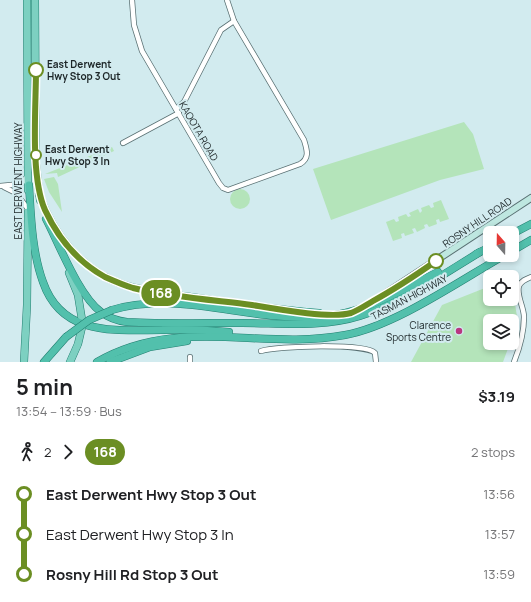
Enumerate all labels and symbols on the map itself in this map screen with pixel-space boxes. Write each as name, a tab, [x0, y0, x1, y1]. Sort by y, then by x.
place label: East Derwent Hwy Stop 3 Out	[47, 57, 121, 83]
marker: East Derwent Hwy Stop 3 Out	[28, 62, 44, 78]
street label: KAOOTA ROAD	[176, 99, 222, 164]
street label: EAST DERWENT HIGHWAY	[11, 122, 25, 239]
place label: East Derwent Hwy Stop 3 In	[45, 142, 110, 168]
marker: East Derwent Hwy Stop 3 In	[30, 149, 42, 161]
street label: ROSNY HILL ROAD	[440, 193, 515, 250]
north arrow	[483, 226, 519, 262]
unlabelled marker	[428, 253, 444, 269]
street label: TASMAN HIGHWAY	[368, 271, 450, 323]
line badge: 168	[138, 280, 184, 306]
place label: Clarence Sports Centre	[386, 318, 451, 344]
marker: Clarence Sports Centre	[454, 326, 464, 336]

